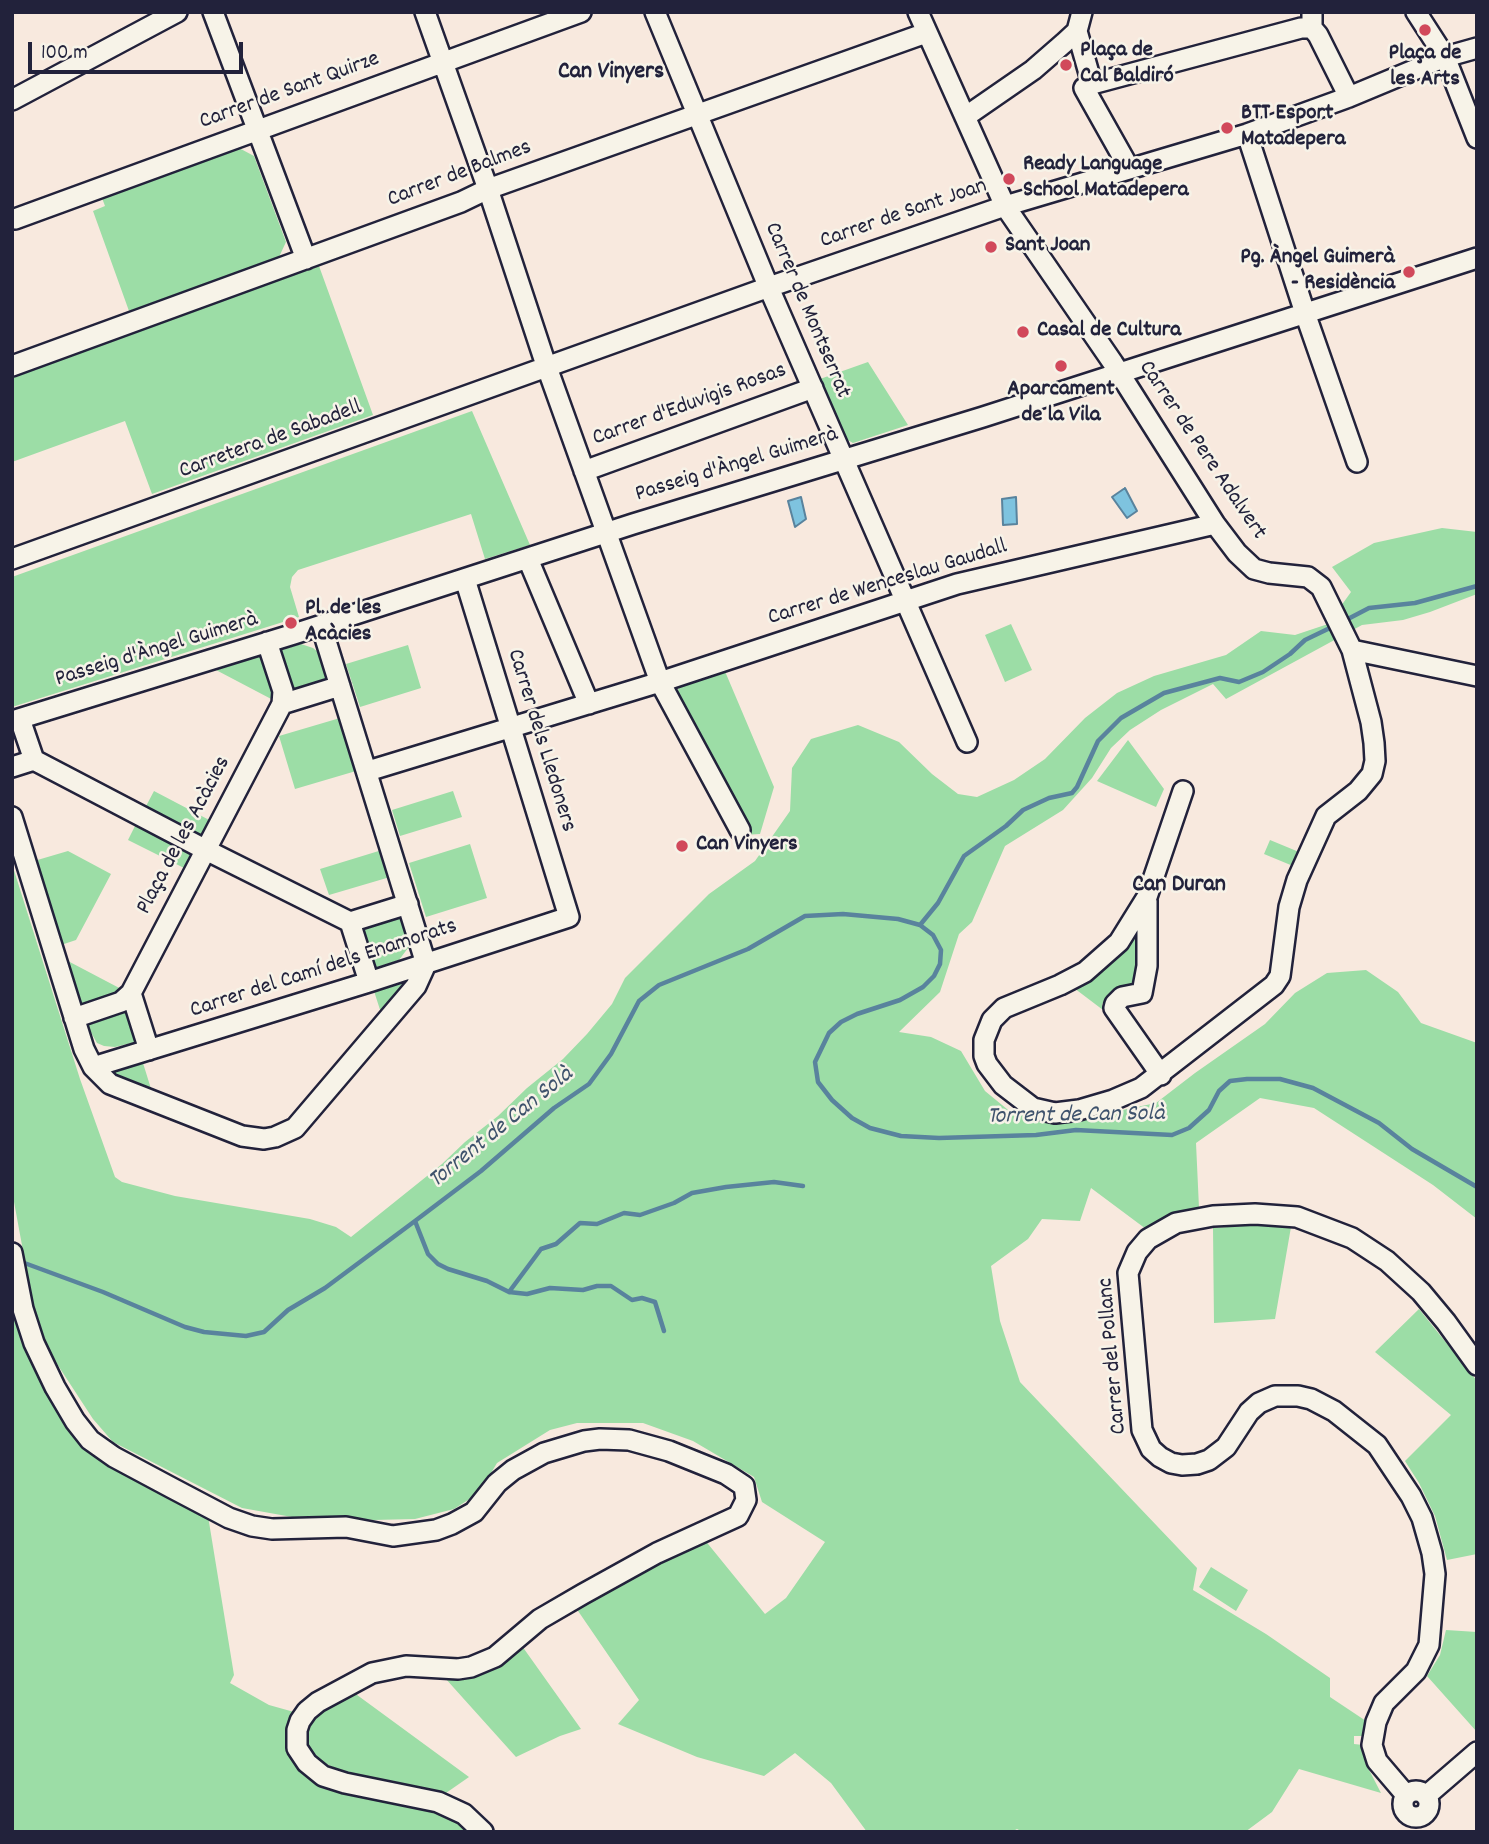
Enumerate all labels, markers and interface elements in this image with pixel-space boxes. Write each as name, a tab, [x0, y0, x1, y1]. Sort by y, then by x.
marker: Plaça de les Arts	[1417, 22, 1433, 38]
scale bar	[32, 28, 247, 72]
place label: Plaça de Cal Baldiró	[1080, 38, 1174, 92]
text: 100 m	[41, 39, 88, 69]
place label: Plaça de les Arts	[1389, 41, 1461, 95]
street label: Carrer de Sant Quirze	[196, 47, 384, 137]
marker: Plaça de Cal Baldiró	[1058, 57, 1074, 73]
district label: Can Vinyers	[558, 60, 664, 88]
place label: BTT Esport Matadepera	[1241, 101, 1345, 155]
marker: BTT Esport Matadepera	[1219, 120, 1235, 136]
street label: Carrer de Balmes	[384, 135, 536, 215]
place label: Ready Language School Matadepera	[1023, 152, 1189, 206]
marker: Ready Language School Matadepera	[1001, 171, 1017, 187]
street label: Carrer de Sant Joan	[817, 174, 991, 256]
street label: Carrer de Montserrat	[757, 219, 855, 403]
place label: Sant Joan	[1005, 233, 1090, 261]
marker: Sant Joan	[983, 239, 999, 255]
place label: Pg. Àngel Guimerà - Residència	[1240, 245, 1395, 299]
marker: Pg. Àngel Guimerà - Residència	[1401, 264, 1417, 280]
place label: Casal de Cultura	[1037, 318, 1181, 346]
marker: Casal de Cultura	[1015, 324, 1031, 340]
street label: Carrer de Pere Adalvert	[1131, 356, 1271, 546]
street label: Carrer d'Eduvigis Rosas	[589, 358, 791, 454]
marker: Aparcament de la Vila	[1053, 358, 1069, 374]
place label: Aparcament de la Vila	[1007, 377, 1115, 431]
street label: Carretera de Sabadell	[176, 395, 366, 487]
street label: Passeig d'Àngel Guimerà	[632, 422, 842, 510]
street label: Carrer de Wenceslau Gaudall	[765, 534, 1011, 634]
place label: Pl. de les Acàcies	[305, 596, 381, 650]
street label: Passeig d'Àngel Guimerà	[52, 607, 262, 695]
marker: Pl. de les Acàcies	[283, 615, 299, 631]
street label: Carrer dels Lledoners	[499, 646, 581, 836]
street label: Plaça de les Acàcies	[132, 752, 238, 920]
place label: Can Vinyers	[696, 832, 798, 860]
marker: Can Vinyers	[674, 838, 690, 854]
district label: Can Duran	[1132, 873, 1226, 901]
street label: Carrer del Camí dels Enamorats	[187, 914, 461, 1026]
water label: Torrent de Can Solà	[424, 1062, 580, 1196]
water label: Torrent de Can Solà	[987, 1101, 1165, 1133]
street label: Carrer del Pollanc	[1093, 1277, 1135, 1435]

